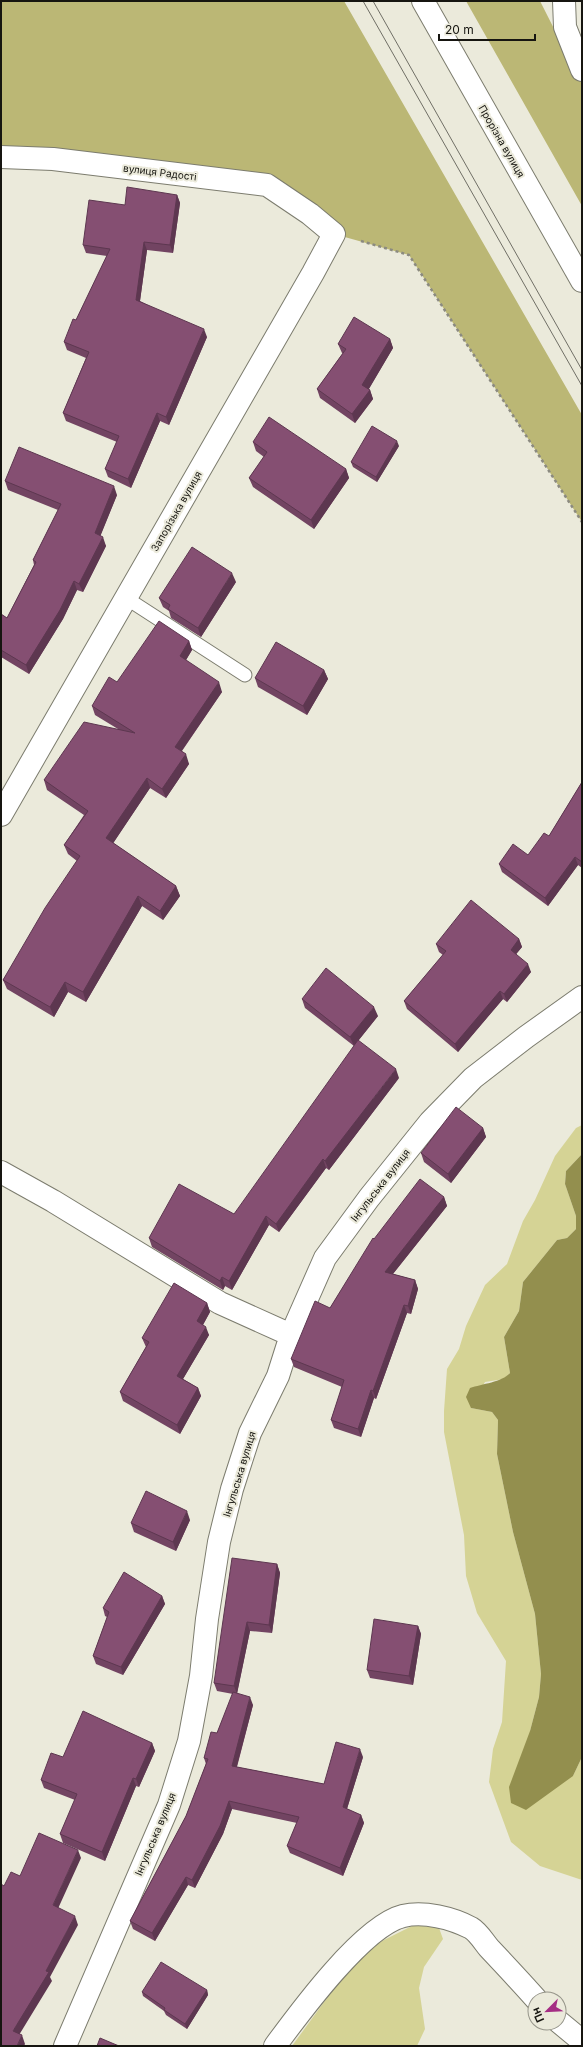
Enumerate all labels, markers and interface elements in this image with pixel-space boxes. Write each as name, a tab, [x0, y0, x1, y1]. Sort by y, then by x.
scale bar	[439, 16, 535, 42]
text: 20 m	[445, 22, 474, 37]
street label: Прорізна вулиця	[476, 103, 528, 179]
street label: вулиця Радості	[123, 162, 197, 182]
street label: Запорізька вулиця	[148, 469, 204, 553]
street label: Інгульська вулиця	[348, 1146, 412, 1224]
street label: Інгульська вулиця	[220, 1430, 258, 1518]
street label: Інгульська вулиця	[132, 1791, 178, 1877]
north arrow	[527, 1991, 567, 2031]
text: Пн	[528, 2005, 547, 2025]

